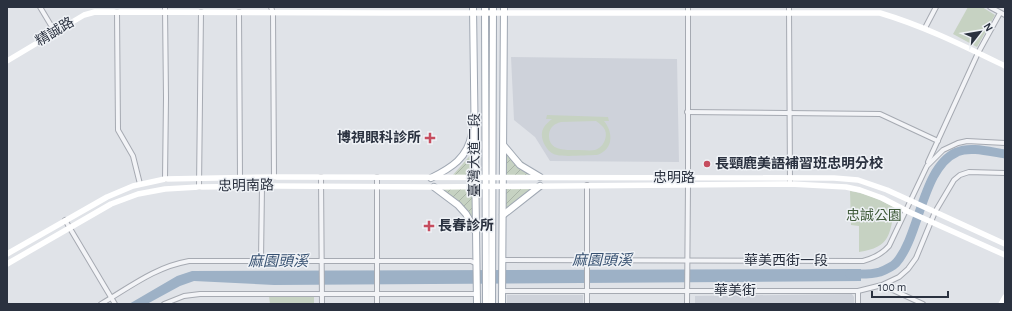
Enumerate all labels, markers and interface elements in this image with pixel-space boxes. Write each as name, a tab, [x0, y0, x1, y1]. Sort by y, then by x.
north arrow	[960, 12, 1000, 52]
street label: 精誠路	[32, 13, 77, 49]
text: N	[981, 21, 995, 33]
street label: 臺灣大道二段	[467, 113, 482, 197]
place label: 博視眼科診所	[337, 130, 421, 145]
marker: 博視眼科診所	[424, 132, 436, 144]
place label: 長頸鹿美語補習班忠明分校	[715, 155, 883, 171]
marker: 長頸鹿美語補習班忠明分校	[702, 159, 712, 169]
street label: 忠明路	[653, 170, 695, 185]
street label: 忠明南路	[218, 178, 274, 193]
park label: 忠誠公園	[846, 208, 902, 223]
place label: 長春診所	[438, 218, 494, 233]
marker: 長春診所	[423, 220, 435, 232]
water label: 麻園頭溪	[572, 252, 634, 268]
water label: 麻園頭溪	[248, 253, 310, 269]
street label: 華美西街一段	[744, 253, 828, 268]
scale bar	[872, 273, 948, 299]
text: 100 m	[878, 281, 906, 293]
street label: 華美街	[714, 283, 756, 298]

